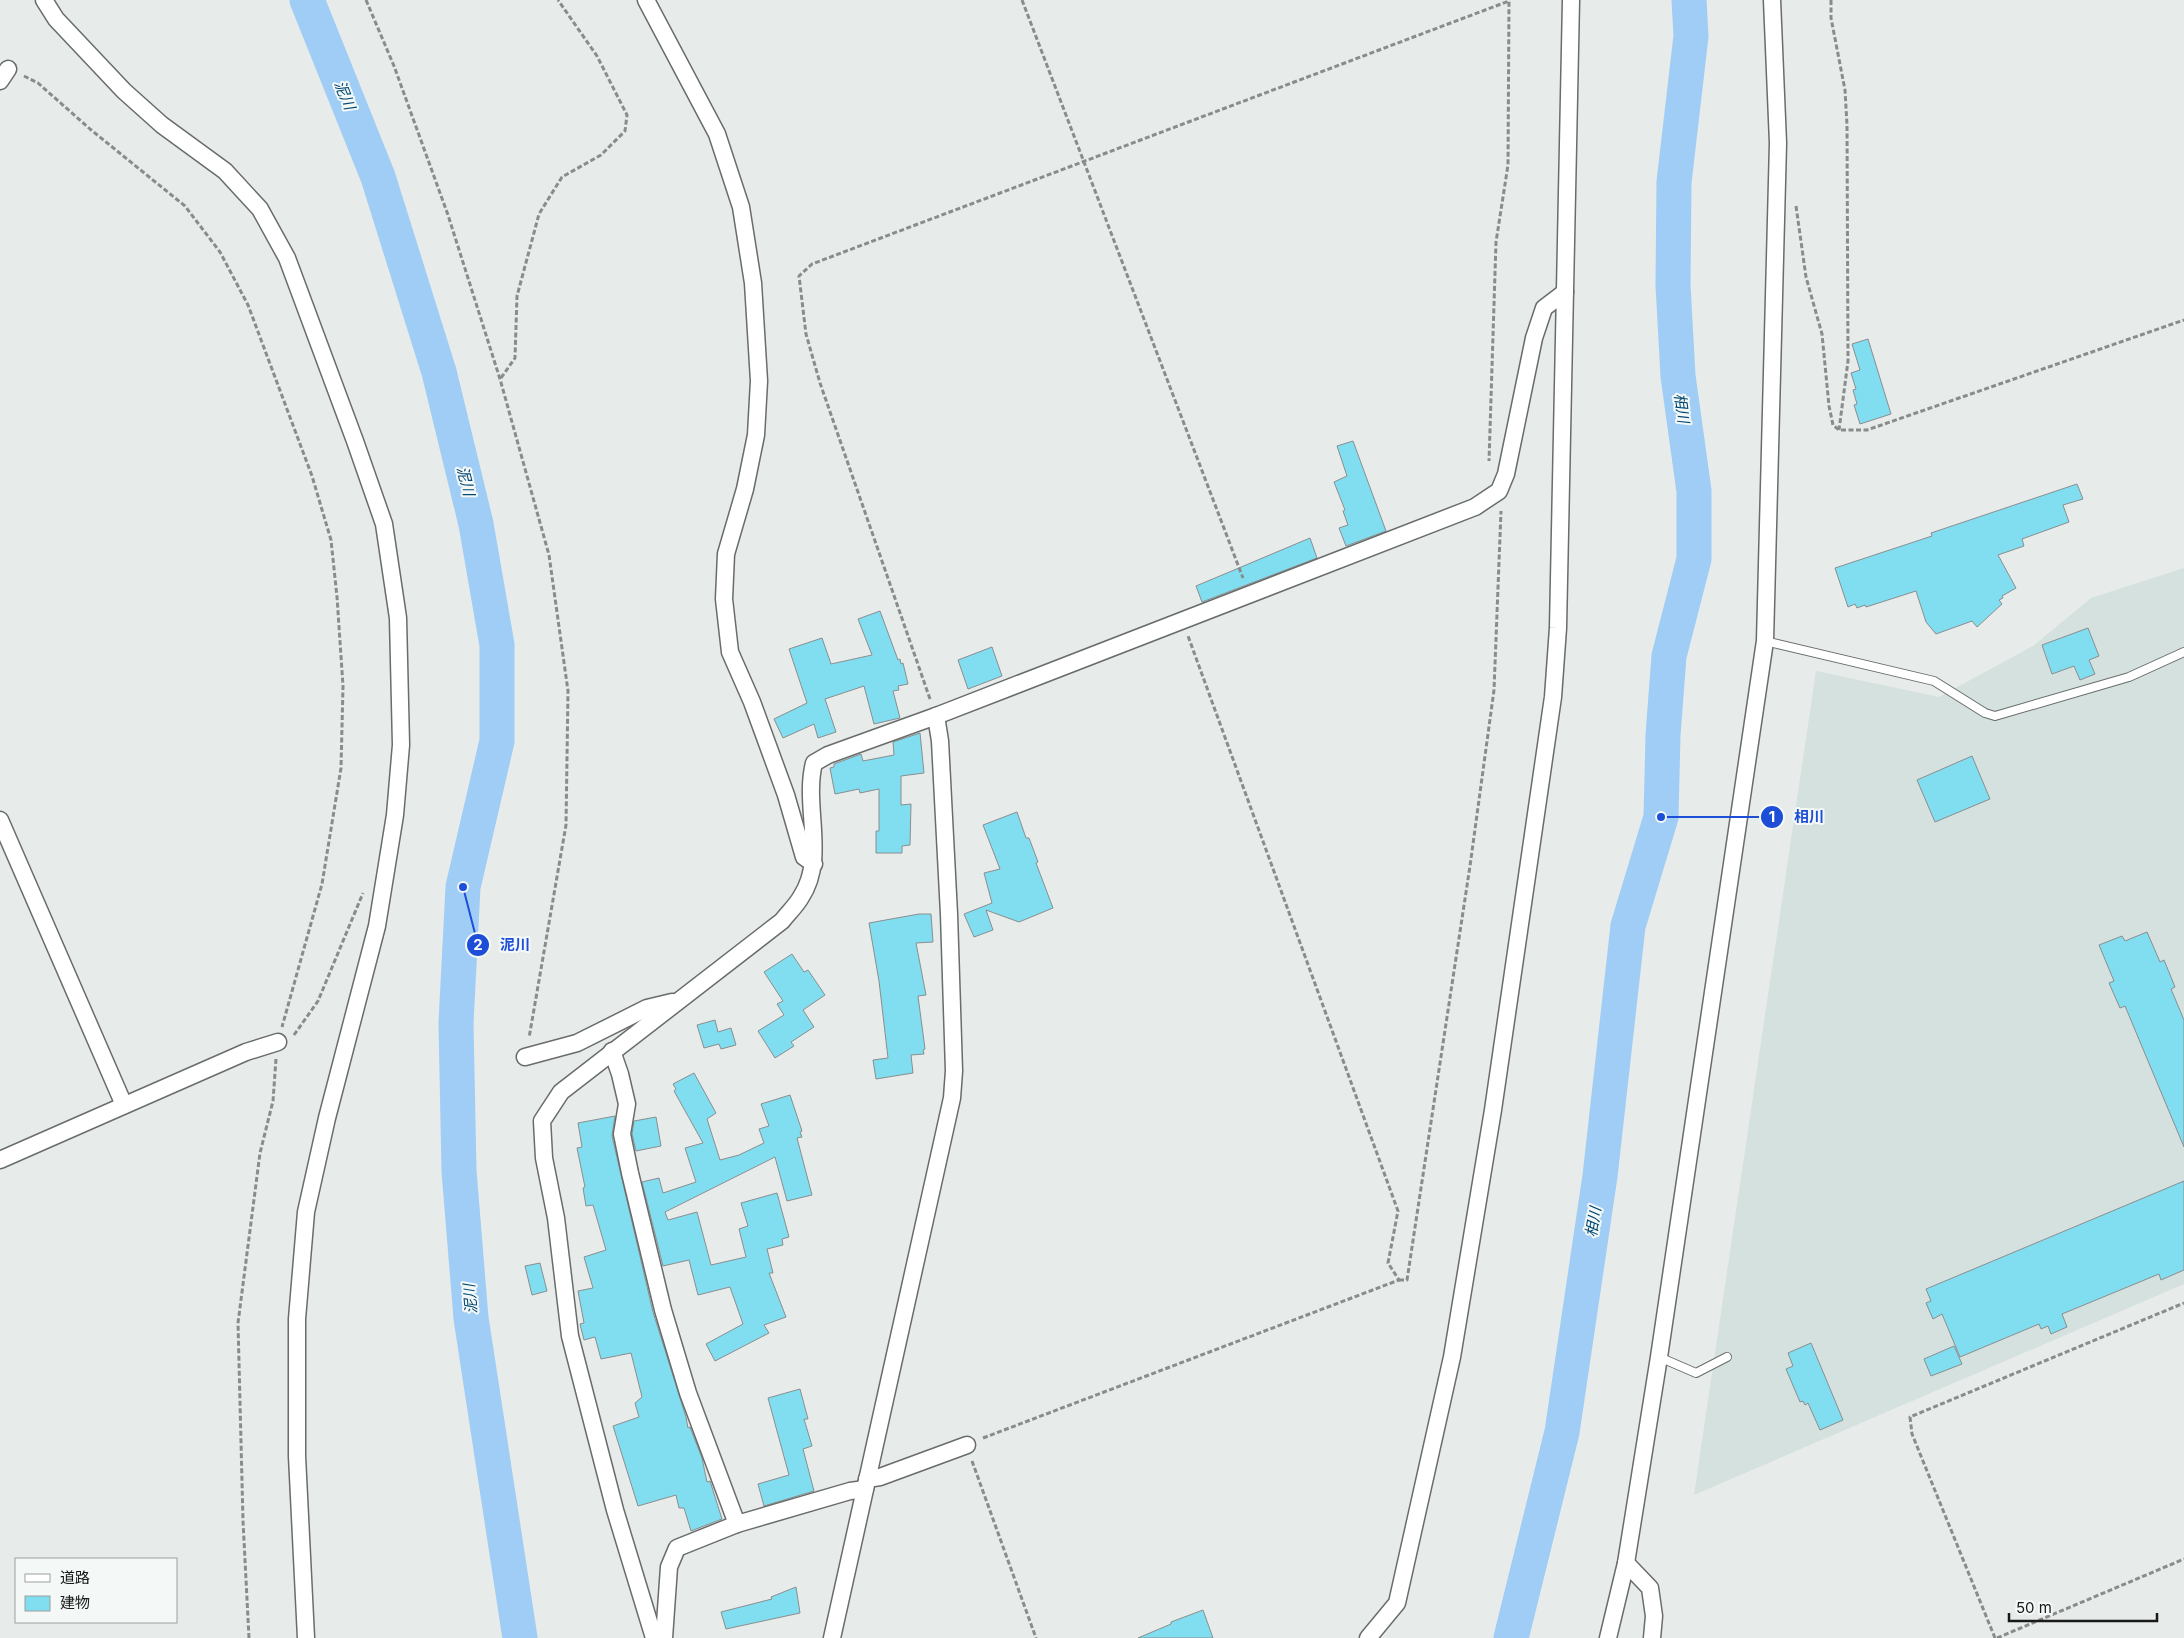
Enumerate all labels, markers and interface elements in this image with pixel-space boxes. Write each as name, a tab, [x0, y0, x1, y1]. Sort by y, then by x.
water label: 泥川	[331, 78, 360, 114]
water label: 相川	[1671, 392, 1694, 426]
water label: 泥川	[453, 464, 479, 500]
callout: 相川	[1759, 802, 1834, 832]
text: 1	[1769, 807, 1775, 826]
text: 相川	[1794, 807, 1824, 826]
callout: 泥川	[465, 930, 540, 960]
text: 2	[473, 935, 483, 954]
text: 泥川	[500, 935, 530, 954]
water label: 相川	[1581, 1204, 1605, 1238]
water label: 泥川	[459, 1281, 481, 1315]
legend	[15, 1558, 178, 1623]
text: 道路	[60, 1568, 90, 1587]
scale bar	[2009, 1590, 2156, 1622]
text: 建物	[60, 1593, 90, 1612]
text: 50 m	[2016, 1598, 2052, 1617]

